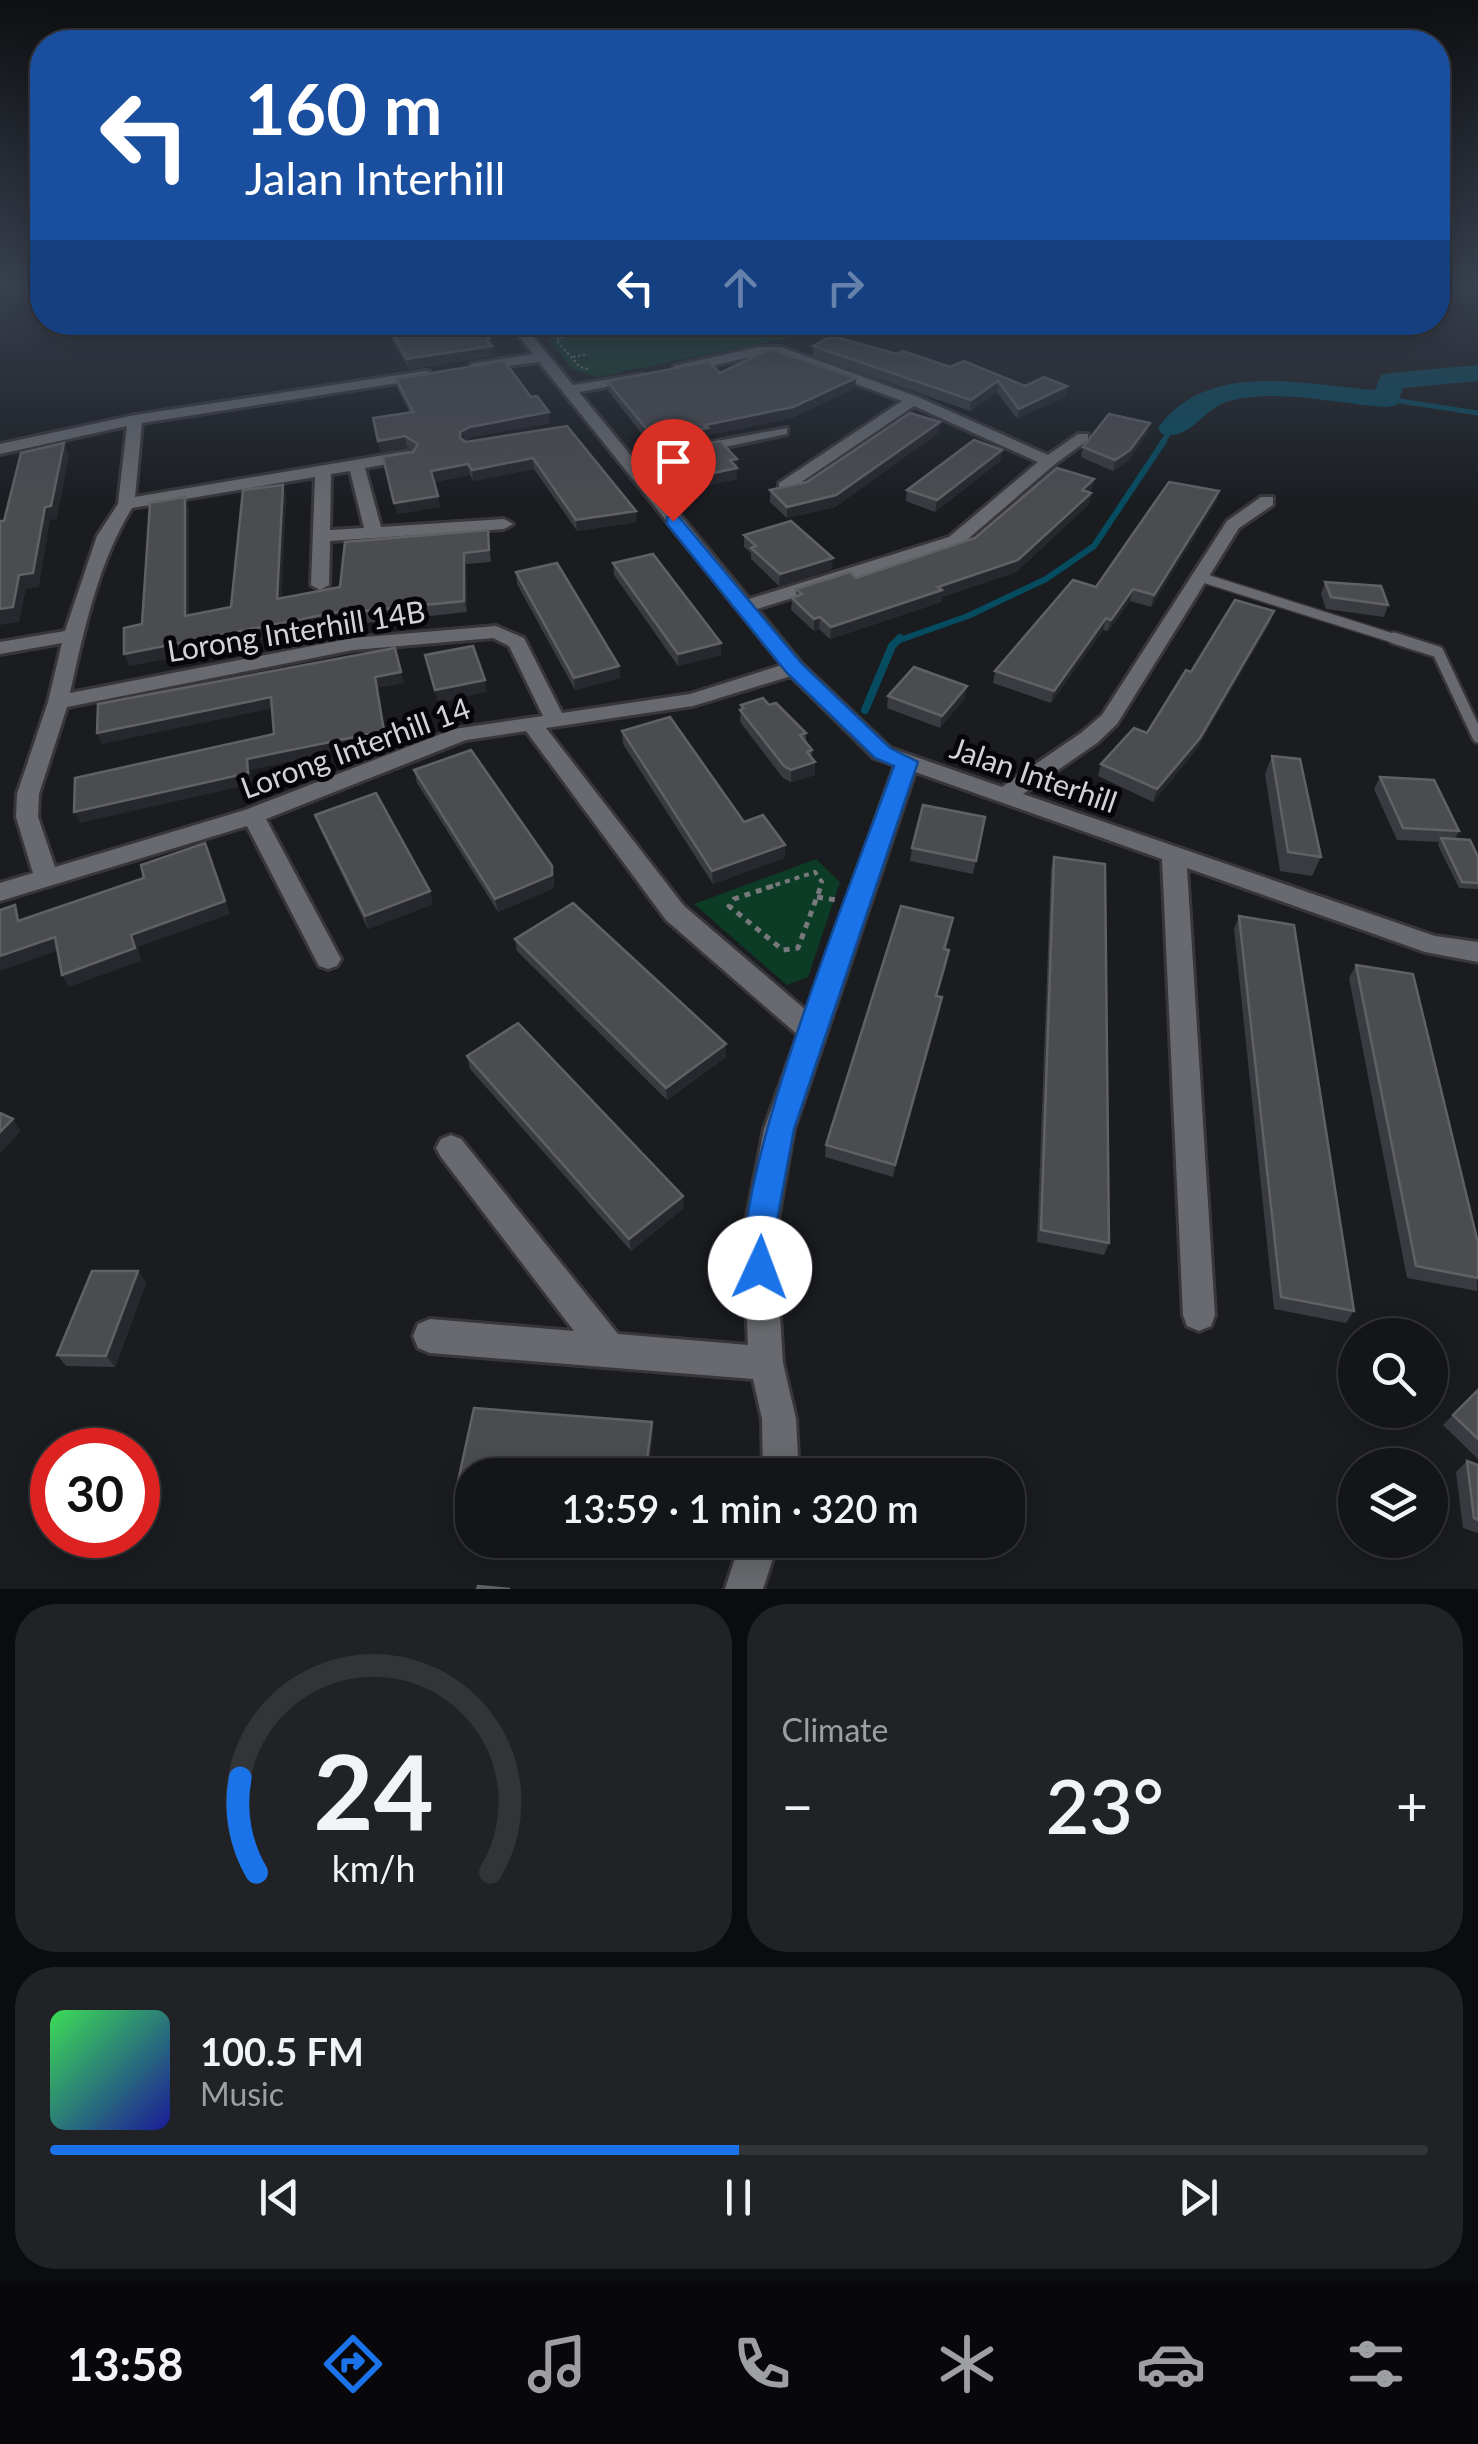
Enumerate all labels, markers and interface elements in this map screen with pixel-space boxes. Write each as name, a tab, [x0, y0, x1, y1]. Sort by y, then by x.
text: 160 m	[245, 66, 442, 150]
icon: left	[80, 70, 210, 200]
text: Jalan Interhill	[245, 151, 505, 205]
icon: left	[608, 260, 663, 315]
icon: ahead	[713, 260, 768, 315]
icon: right	[818, 260, 873, 315]
pin	[631, 419, 716, 522]
icon: arrive	[646, 434, 701, 489]
street label: Lorong Interhill 14B	[164, 592, 428, 668]
street label: Lorong Interhill 14	[235, 689, 475, 805]
street label: Jalan Interhill	[946, 729, 1122, 819]
position arrow	[708, 1216, 812, 1320]
map controls	[1338, 1318, 1448, 1558]
button: search	[1338, 1318, 1448, 1428]
speed limit sign: 30	[30, 1428, 160, 1558]
button: layers	[1338, 1448, 1448, 1558]
text: 13:59 · 1 min · 320 m	[562, 1485, 918, 1531]
text: Climate	[782, 1710, 888, 1749]
text: 24	[313, 1727, 434, 1852]
text: 23°	[1046, 1760, 1164, 1850]
text: −	[782, 1772, 813, 1838]
text: +	[1396, 1772, 1428, 1838]
text: km/h	[331, 1847, 415, 1890]
text: 100.5 FM	[200, 2028, 364, 2074]
text: Music	[200, 2074, 284, 2113]
icon: previous	[252, 2170, 307, 2225]
icon: pause	[711, 2170, 766, 2225]
icon: next	[1171, 2170, 1226, 2225]
icon: directions	[318, 2329, 388, 2399]
icon: music	[522, 2329, 592, 2399]
icon: phone	[727, 2329, 797, 2399]
icon: climate	[932, 2329, 1002, 2399]
icon: car	[1136, 2329, 1206, 2399]
icon: filters	[1341, 2329, 1411, 2399]
text: 13:58	[67, 2337, 183, 2391]

